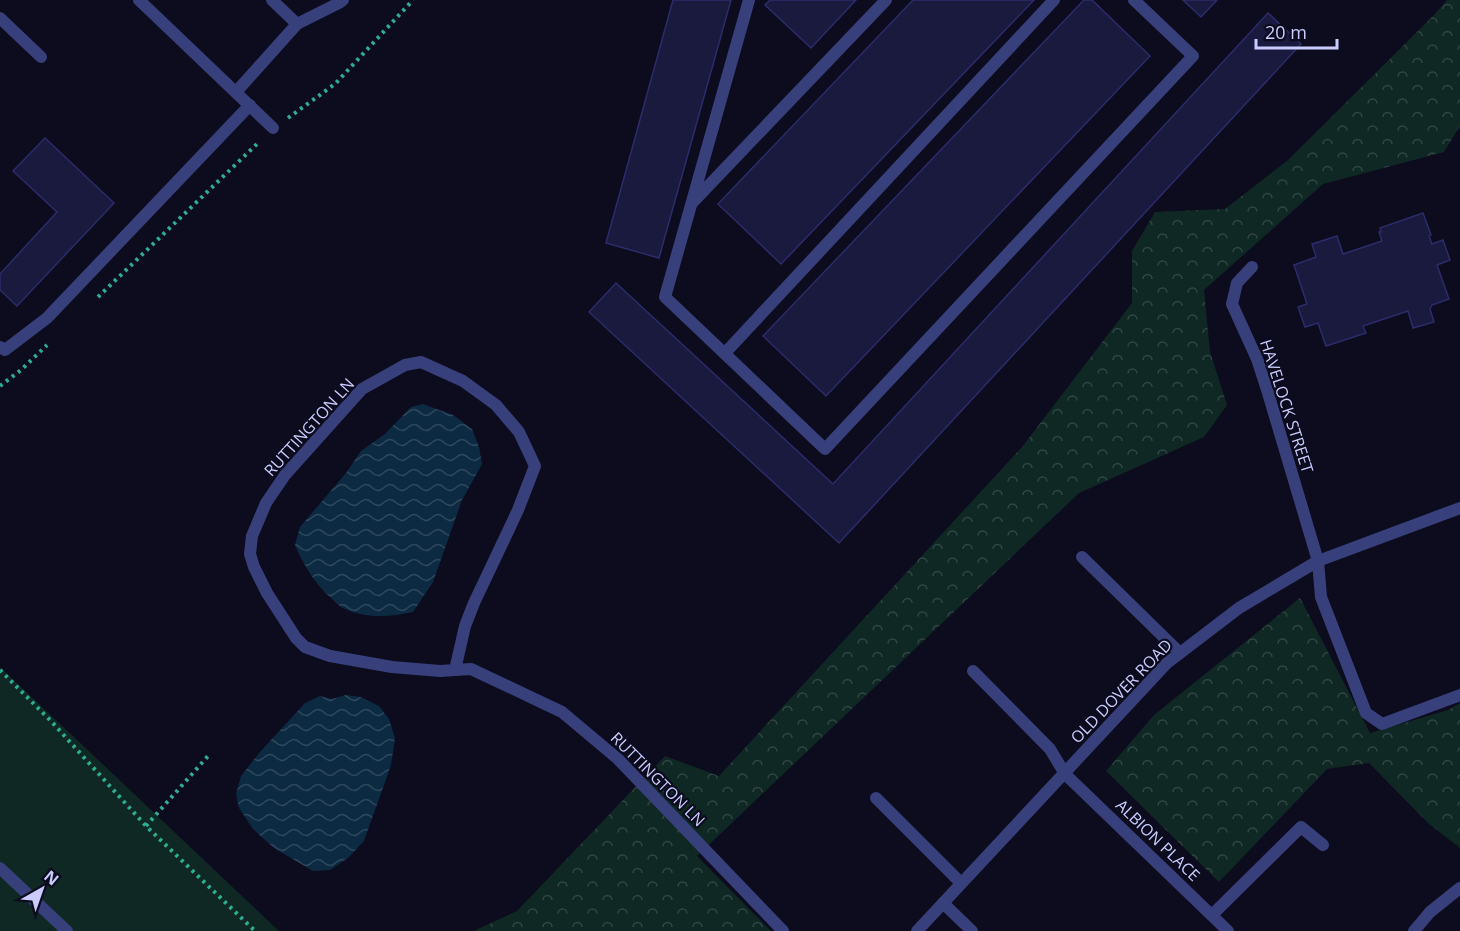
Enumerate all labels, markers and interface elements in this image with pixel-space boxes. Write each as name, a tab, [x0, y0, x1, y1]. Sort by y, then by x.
scale bar	[1256, 12, 1337, 50]
text: 20 m	[1265, 20, 1307, 44]
street label: HAVELOCK STREET	[1255, 336, 1319, 476]
street label: RUTTINGTON LN	[259, 373, 359, 481]
street label: OLD DOVER ROAD	[1065, 634, 1177, 748]
street label: RUTTINGTON LN	[606, 727, 710, 831]
street label: ALBION PLACE	[1111, 794, 1205, 886]
north arrow	[12, 859, 72, 919]
text: N	[40, 865, 64, 890]

